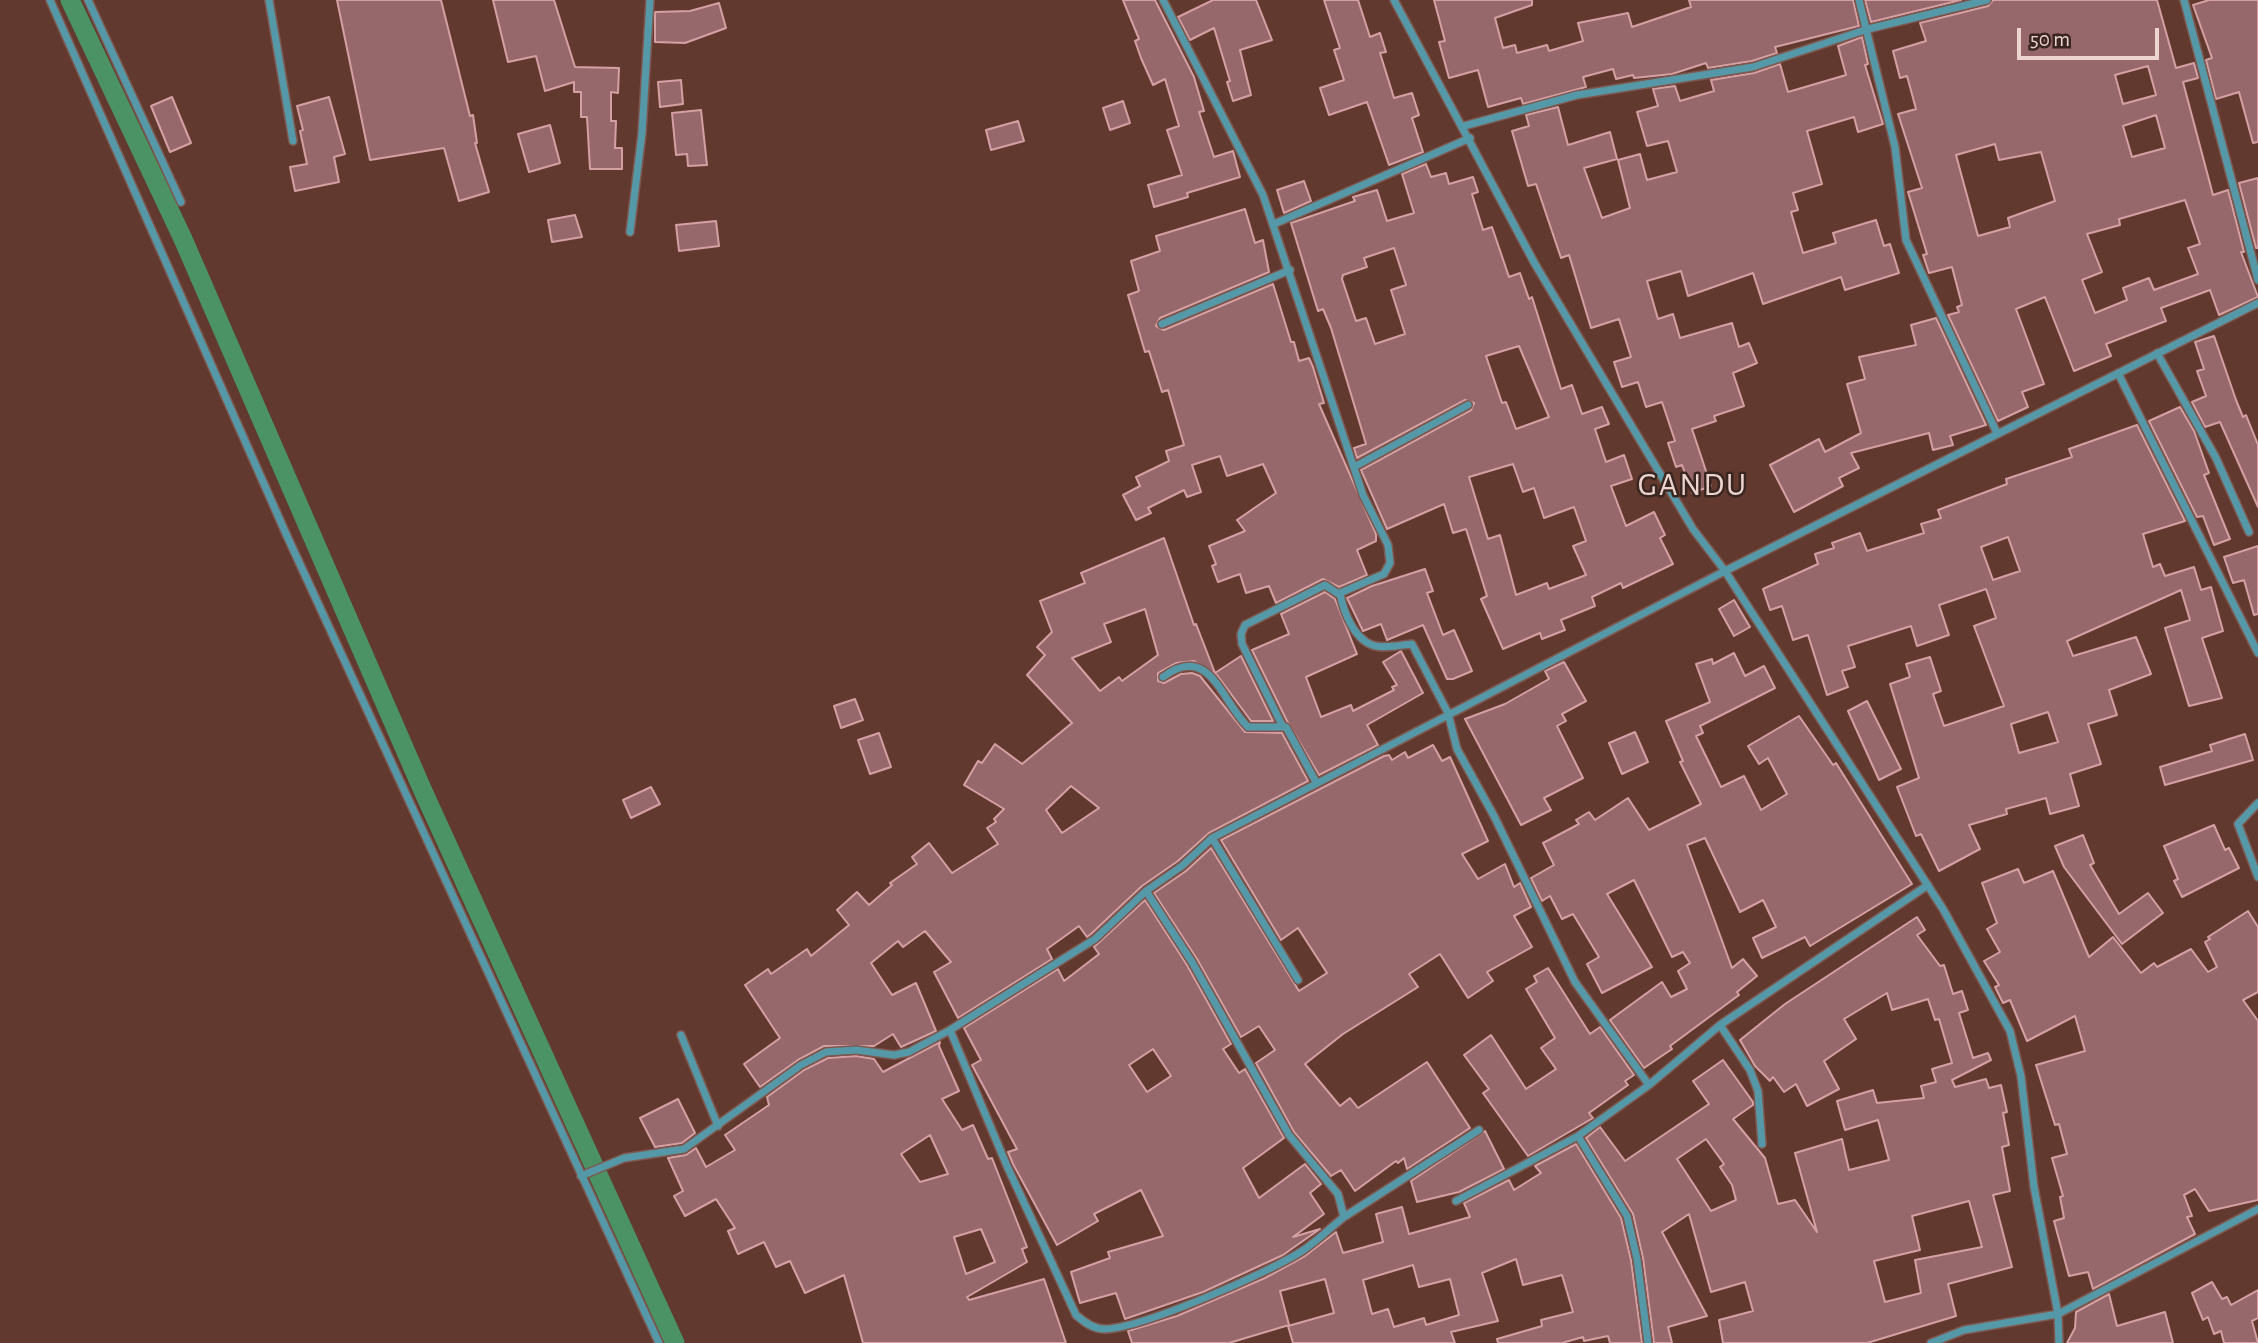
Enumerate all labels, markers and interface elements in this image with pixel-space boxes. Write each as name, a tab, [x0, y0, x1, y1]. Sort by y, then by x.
scale bar	[2020, 14, 2162, 58]
text: 50 m	[2030, 29, 2070, 50]
district label: GANDU	[1638, 466, 1748, 504]

